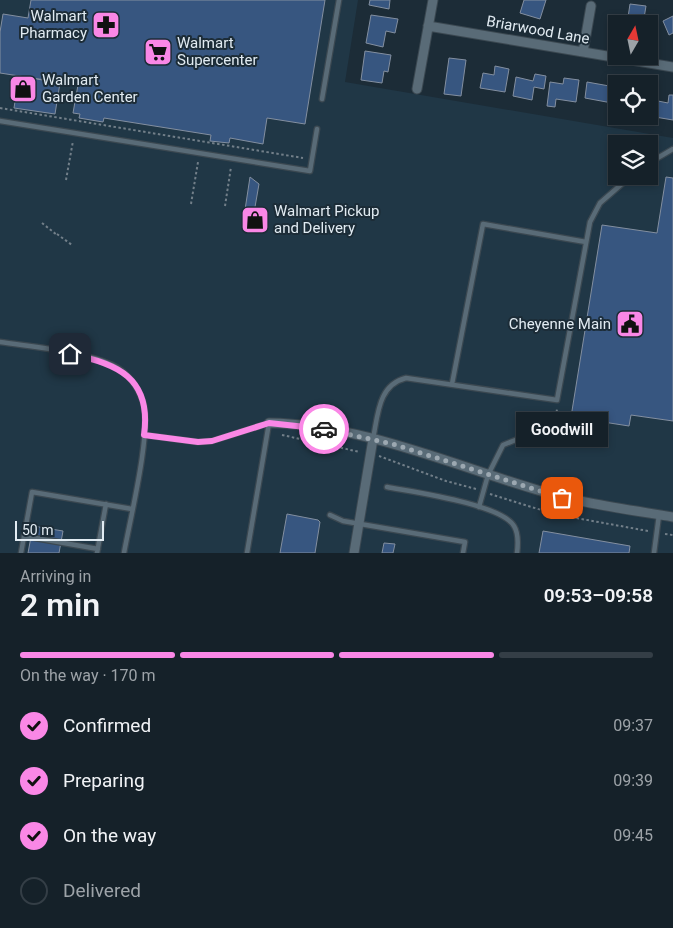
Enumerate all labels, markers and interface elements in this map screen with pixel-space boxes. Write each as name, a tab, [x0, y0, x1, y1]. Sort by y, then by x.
place label: Walmart Pharmacy	[20, 7, 87, 42]
pharmacy icon: Walmart Pharmacy	[91, 10, 121, 40]
street label: Briarwood Lane	[485, 12, 591, 48]
north arrow	[608, 15, 658, 65]
map controls	[608, 15, 658, 185]
place label: Walmart Supercenter	[177, 34, 258, 69]
supermarket icon: Walmart Supercenter	[143, 37, 173, 67]
place label: Walmart Garden Center	[42, 71, 138, 106]
shop icon: Walmart Garden Center	[8, 74, 38, 104]
button: locate	[608, 75, 658, 125]
button: layers	[608, 135, 658, 185]
place label: Walmart Pickup and Delivery	[274, 202, 380, 237]
shop icon: Walmart Pickup and Delivery	[240, 205, 270, 235]
public building icon: Cheyenne Main	[615, 309, 645, 339]
place label: Cheyenne Main	[509, 315, 611, 333]
pin	[49, 333, 91, 375]
icon: home	[56, 340, 84, 368]
courier	[299, 404, 349, 454]
callout: Goodwill	[516, 413, 608, 448]
icon: car	[310, 415, 338, 443]
text: Goodwill	[531, 420, 593, 439]
pin	[541, 477, 583, 519]
icon: bag	[548, 484, 576, 512]
scale bar	[15, 518, 104, 541]
text: 50 m	[22, 522, 54, 538]
text: Arriving in	[20, 567, 91, 586]
text: 09:53–09:58	[544, 584, 653, 607]
text: 2 min	[20, 586, 100, 624]
text: On the way · 170 m	[20, 666, 156, 685]
icon: check	[20, 712, 48, 740]
text: Confirmed	[63, 714, 151, 737]
text: 09:37	[613, 716, 653, 735]
icon: check	[20, 767, 48, 795]
text: Preparing	[63, 769, 145, 792]
text: 09:39	[613, 771, 653, 790]
icon: check	[20, 822, 48, 850]
text: On the way	[63, 824, 156, 847]
text: 09:45	[613, 826, 653, 845]
text: Delivered	[63, 879, 141, 902]

